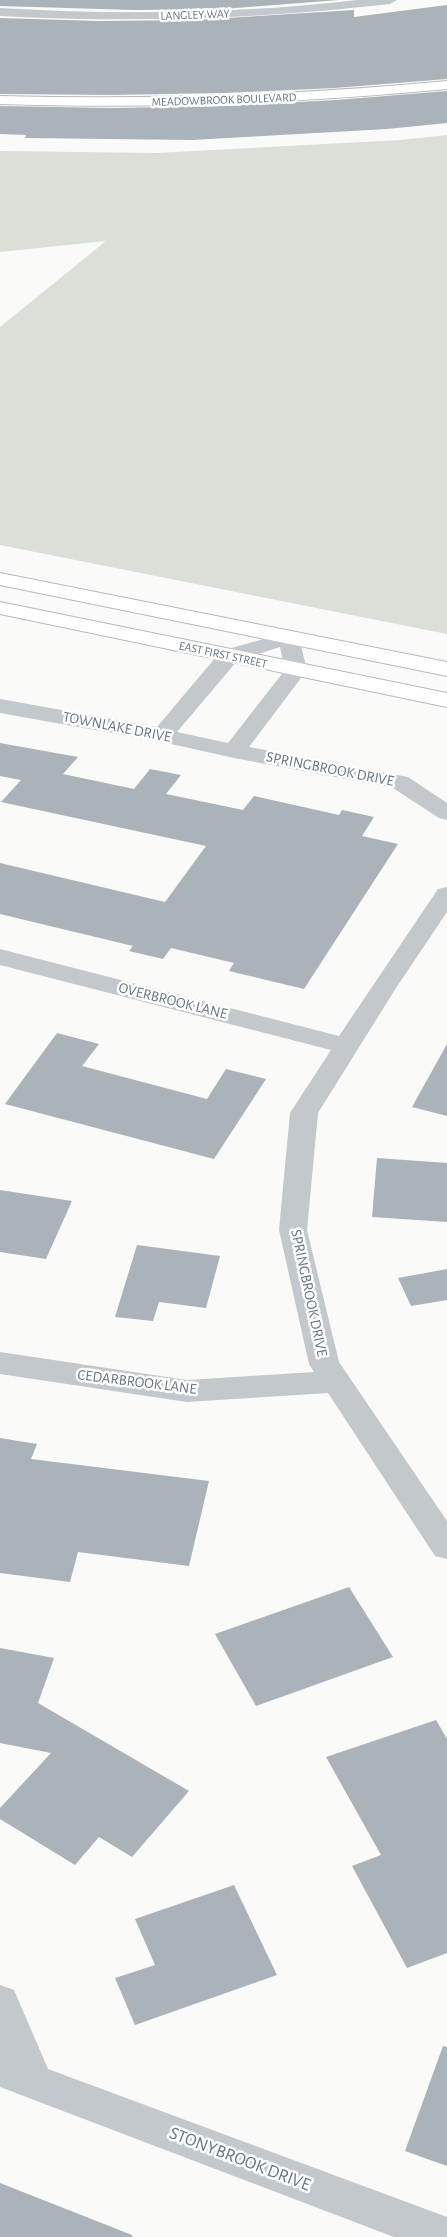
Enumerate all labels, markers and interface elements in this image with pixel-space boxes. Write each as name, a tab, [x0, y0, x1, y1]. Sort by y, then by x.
street label: LANGLEY WAY	[160, 7, 230, 23]
street label: MEADOWBROOK BOULEVARD	[151, 90, 297, 110]
street label: EAST FIRST STREET	[178, 639, 268, 671]
street label: TOWNLAKE DRIVE	[61, 708, 173, 746]
street label: SPRINGBROOK DRIVE	[265, 748, 395, 790]
street label: OVERBROOK LANE	[117, 979, 229, 1023]
street label: SPRINGBROOK DRIVE	[287, 1228, 331, 1358]
street label: CEDARBROOK LANE	[76, 1366, 198, 1398]
street label: STONYBROOK DRIVE	[166, 2122, 314, 2196]

